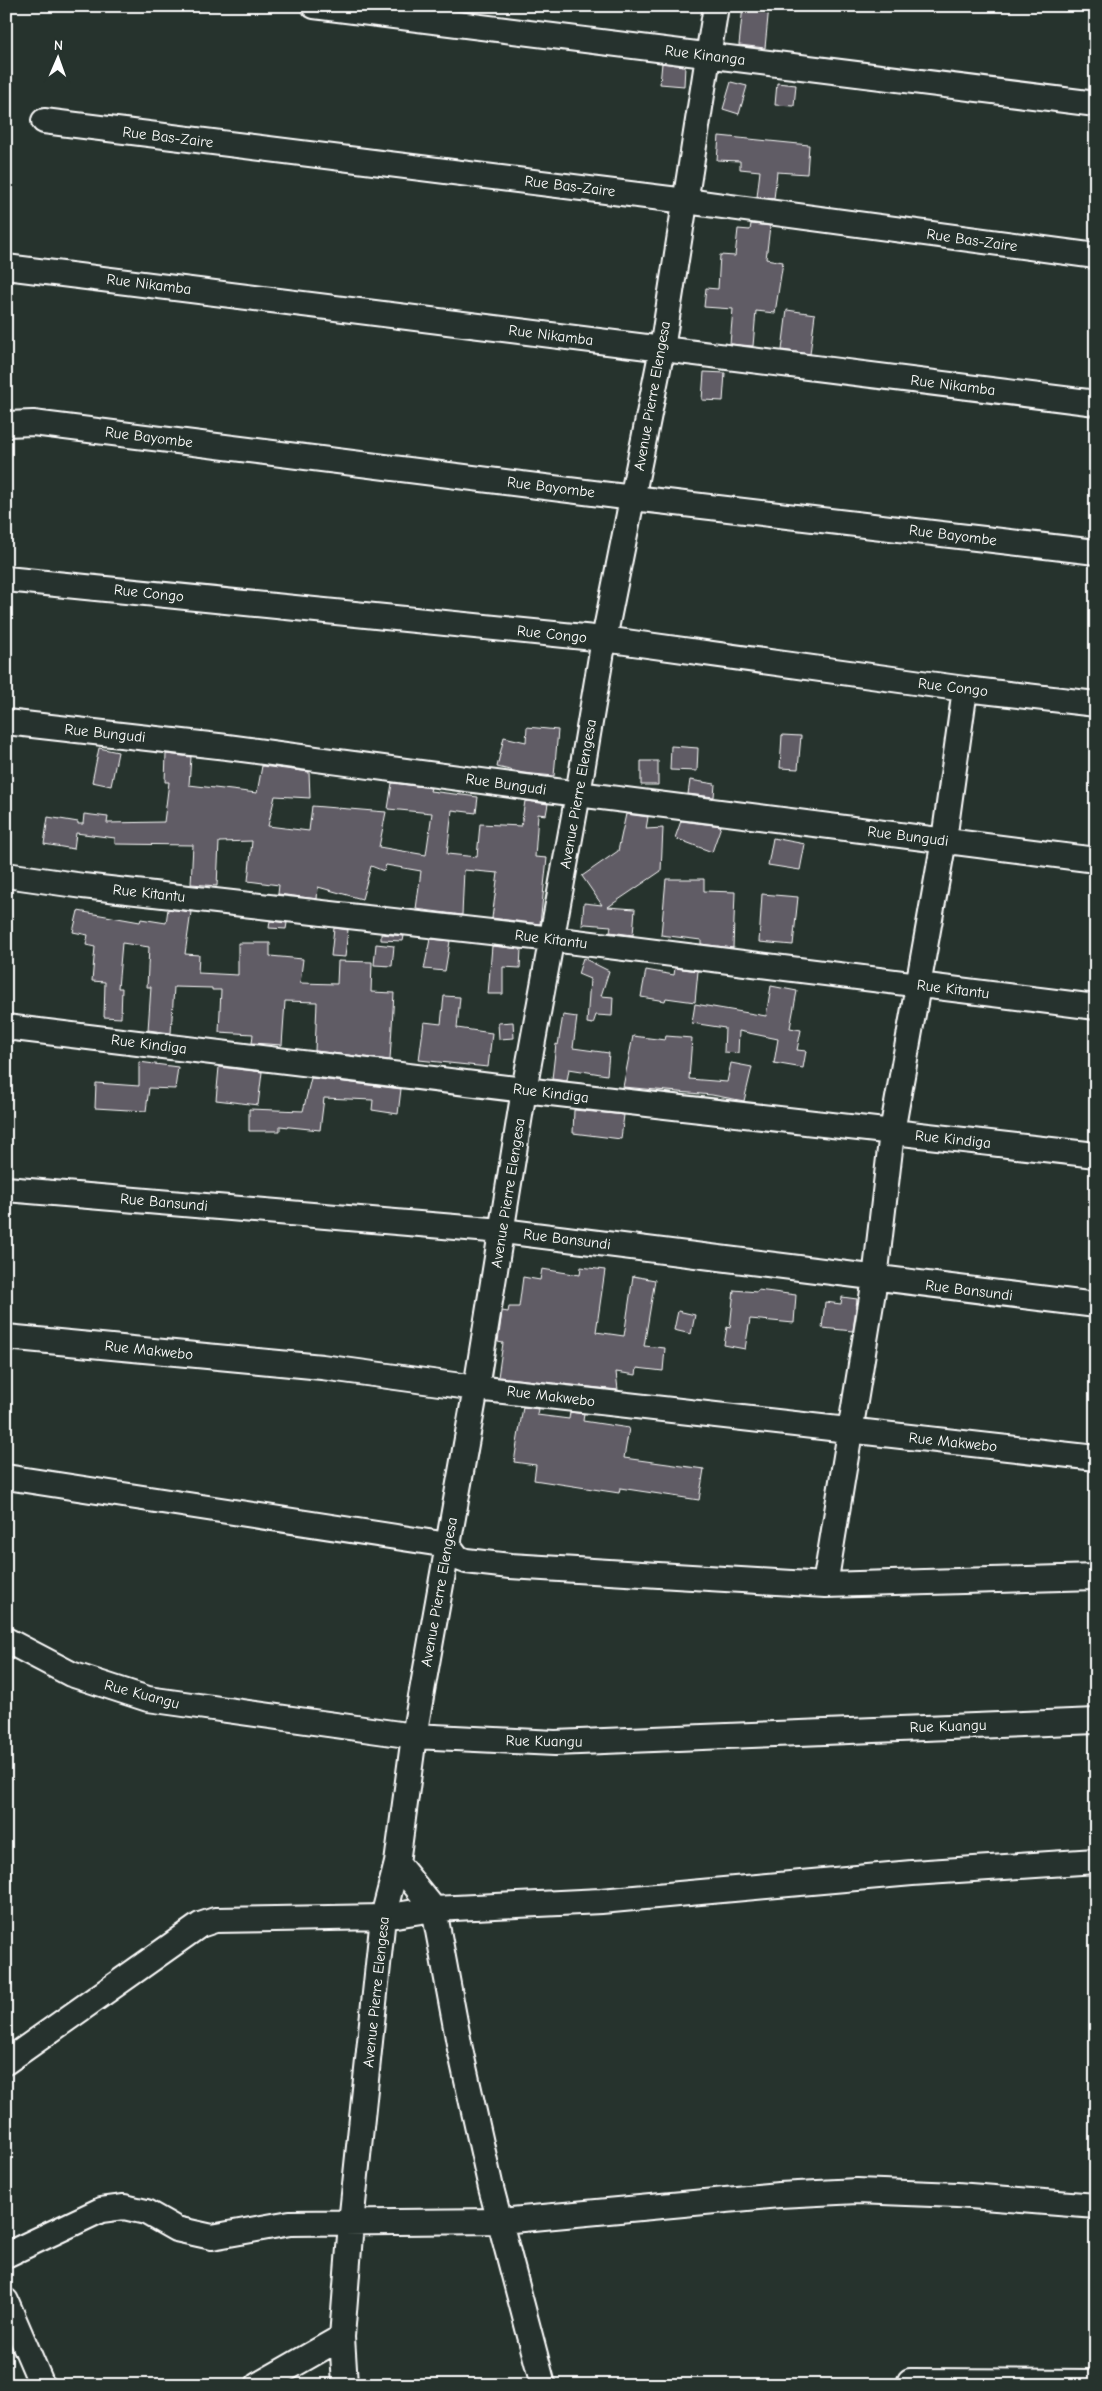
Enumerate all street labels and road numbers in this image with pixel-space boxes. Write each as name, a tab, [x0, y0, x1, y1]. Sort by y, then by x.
street label: Rue Kinanga	[664, 41, 746, 69]
street label: Rue Bas-Zaire	[121, 122, 215, 152]
street label: Rue Bas-Zaire	[523, 171, 617, 201]
street label: Rue Bas-Zaire	[925, 225, 1019, 255]
street label: Rue Nikamba	[106, 270, 192, 298]
street label: Avenue Pierre Elengesa	[630, 320, 674, 472]
street label: Rue Nikamba	[508, 321, 594, 349]
street label: Rue Nikamba	[910, 371, 996, 399]
street label: Rue Bayombe	[104, 423, 195, 451]
street label: Rue Bayombe	[506, 473, 597, 501]
street label: Rue Bayombe	[908, 521, 999, 549]
street label: Rue Congo	[113, 580, 185, 606]
street label: Rue Congo	[516, 621, 588, 647]
street label: Rue Congo	[917, 674, 989, 700]
street label: Avenue Pierre Elengesa	[556, 718, 600, 870]
street label: Rue Bungudi	[64, 720, 146, 746]
street label: Rue Bungudi	[464, 769, 548, 799]
street label: Rue Bungudi	[867, 822, 949, 850]
street label: Rue Kitantu	[112, 880, 186, 906]
street label: Rue Kitantu	[514, 926, 588, 952]
street label: Rue Kitantu	[916, 976, 990, 1002]
street label: Rue Kindiga	[110, 1030, 188, 1058]
street label: Rue Kindiga	[512, 1079, 590, 1107]
street label: Avenue Pierre Elengesa	[487, 1117, 529, 1269]
street label: Rue Kindiga	[914, 1126, 992, 1152]
street label: Rue Bansundi	[119, 1189, 209, 1215]
street label: Rue Bansundi	[522, 1225, 612, 1253]
street label: Rue Bansundi	[924, 1276, 1014, 1304]
street label: Rue Makwebo	[104, 1336, 194, 1364]
street label: Rue Makwebo	[506, 1382, 596, 1410]
street label: Rue Makwebo	[908, 1428, 998, 1456]
street label: Avenue Pierre Elengesa	[417, 1516, 461, 1668]
street label: Rue Kuangu	[103, 1675, 181, 1713]
street label: Rue Kuangu	[909, 1716, 987, 1736]
street label: Rue Kuangu	[505, 1731, 583, 1751]
street label: Avenue Pierre Elengesa	[359, 1916, 393, 2068]

